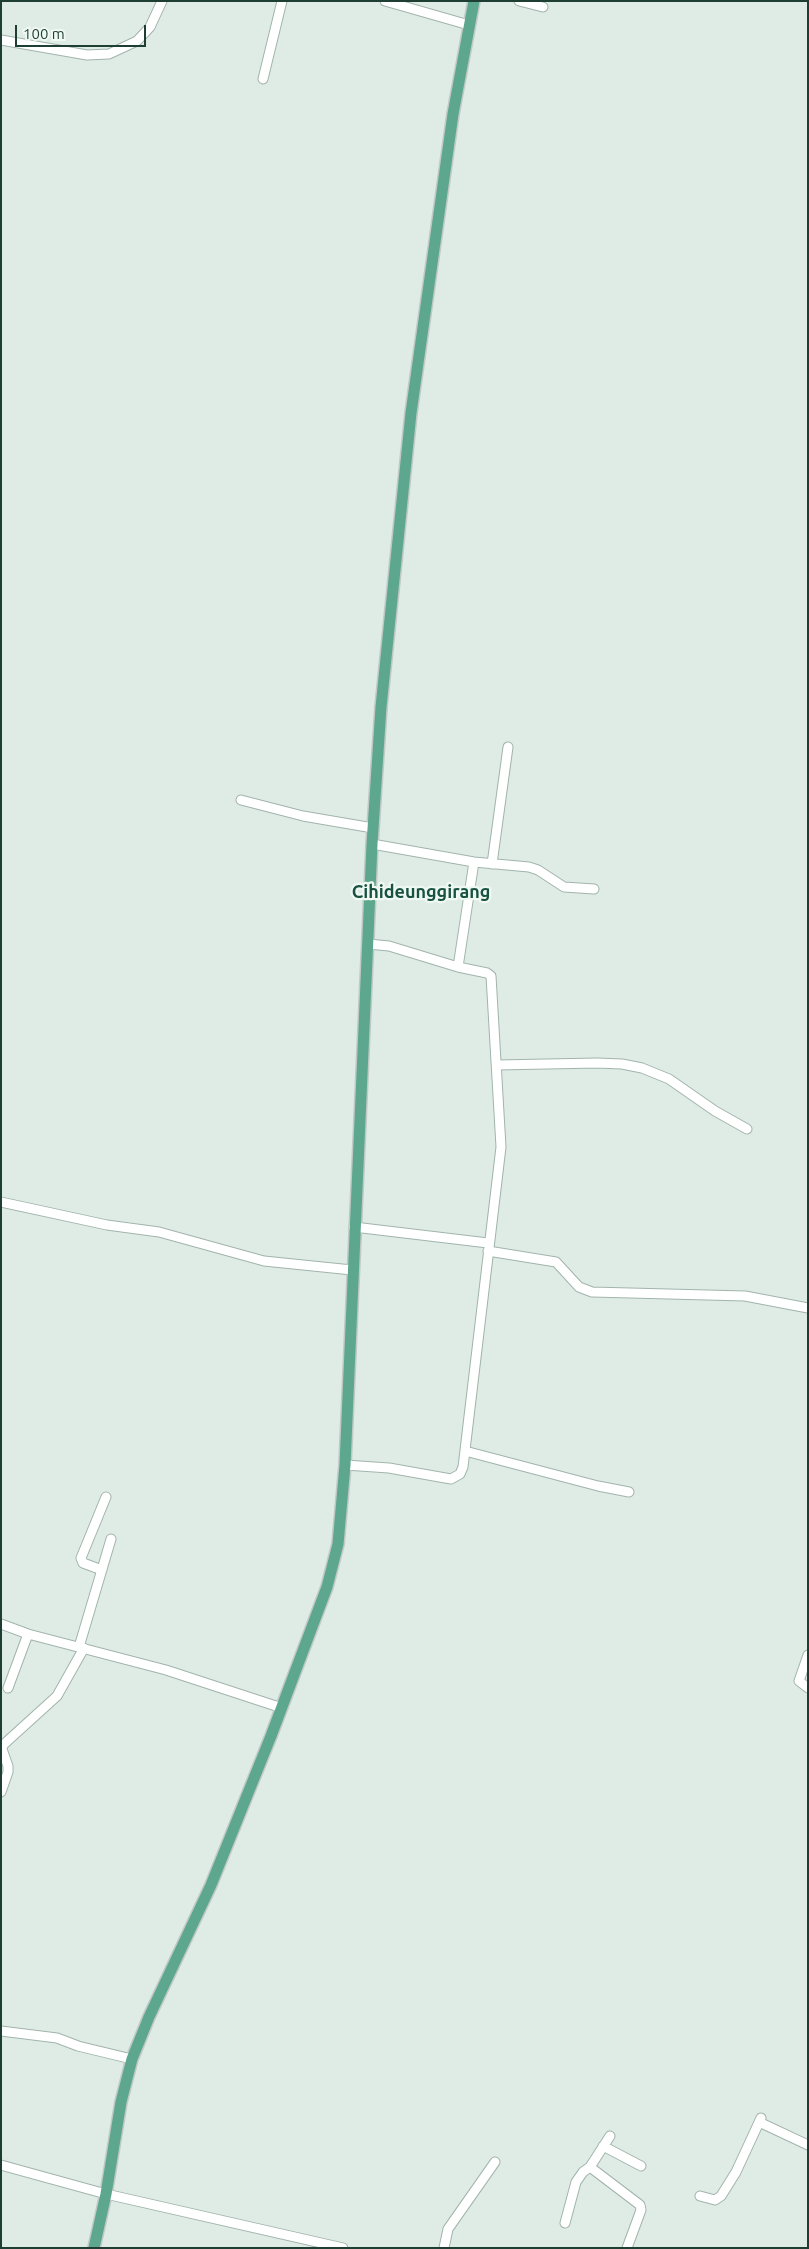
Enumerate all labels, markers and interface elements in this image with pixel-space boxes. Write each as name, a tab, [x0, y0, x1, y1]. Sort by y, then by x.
scale bar	[18, 15, 149, 47]
text: 100 m	[23, 25, 65, 42]
district label: Cihideunggirang	[352, 881, 490, 903]

